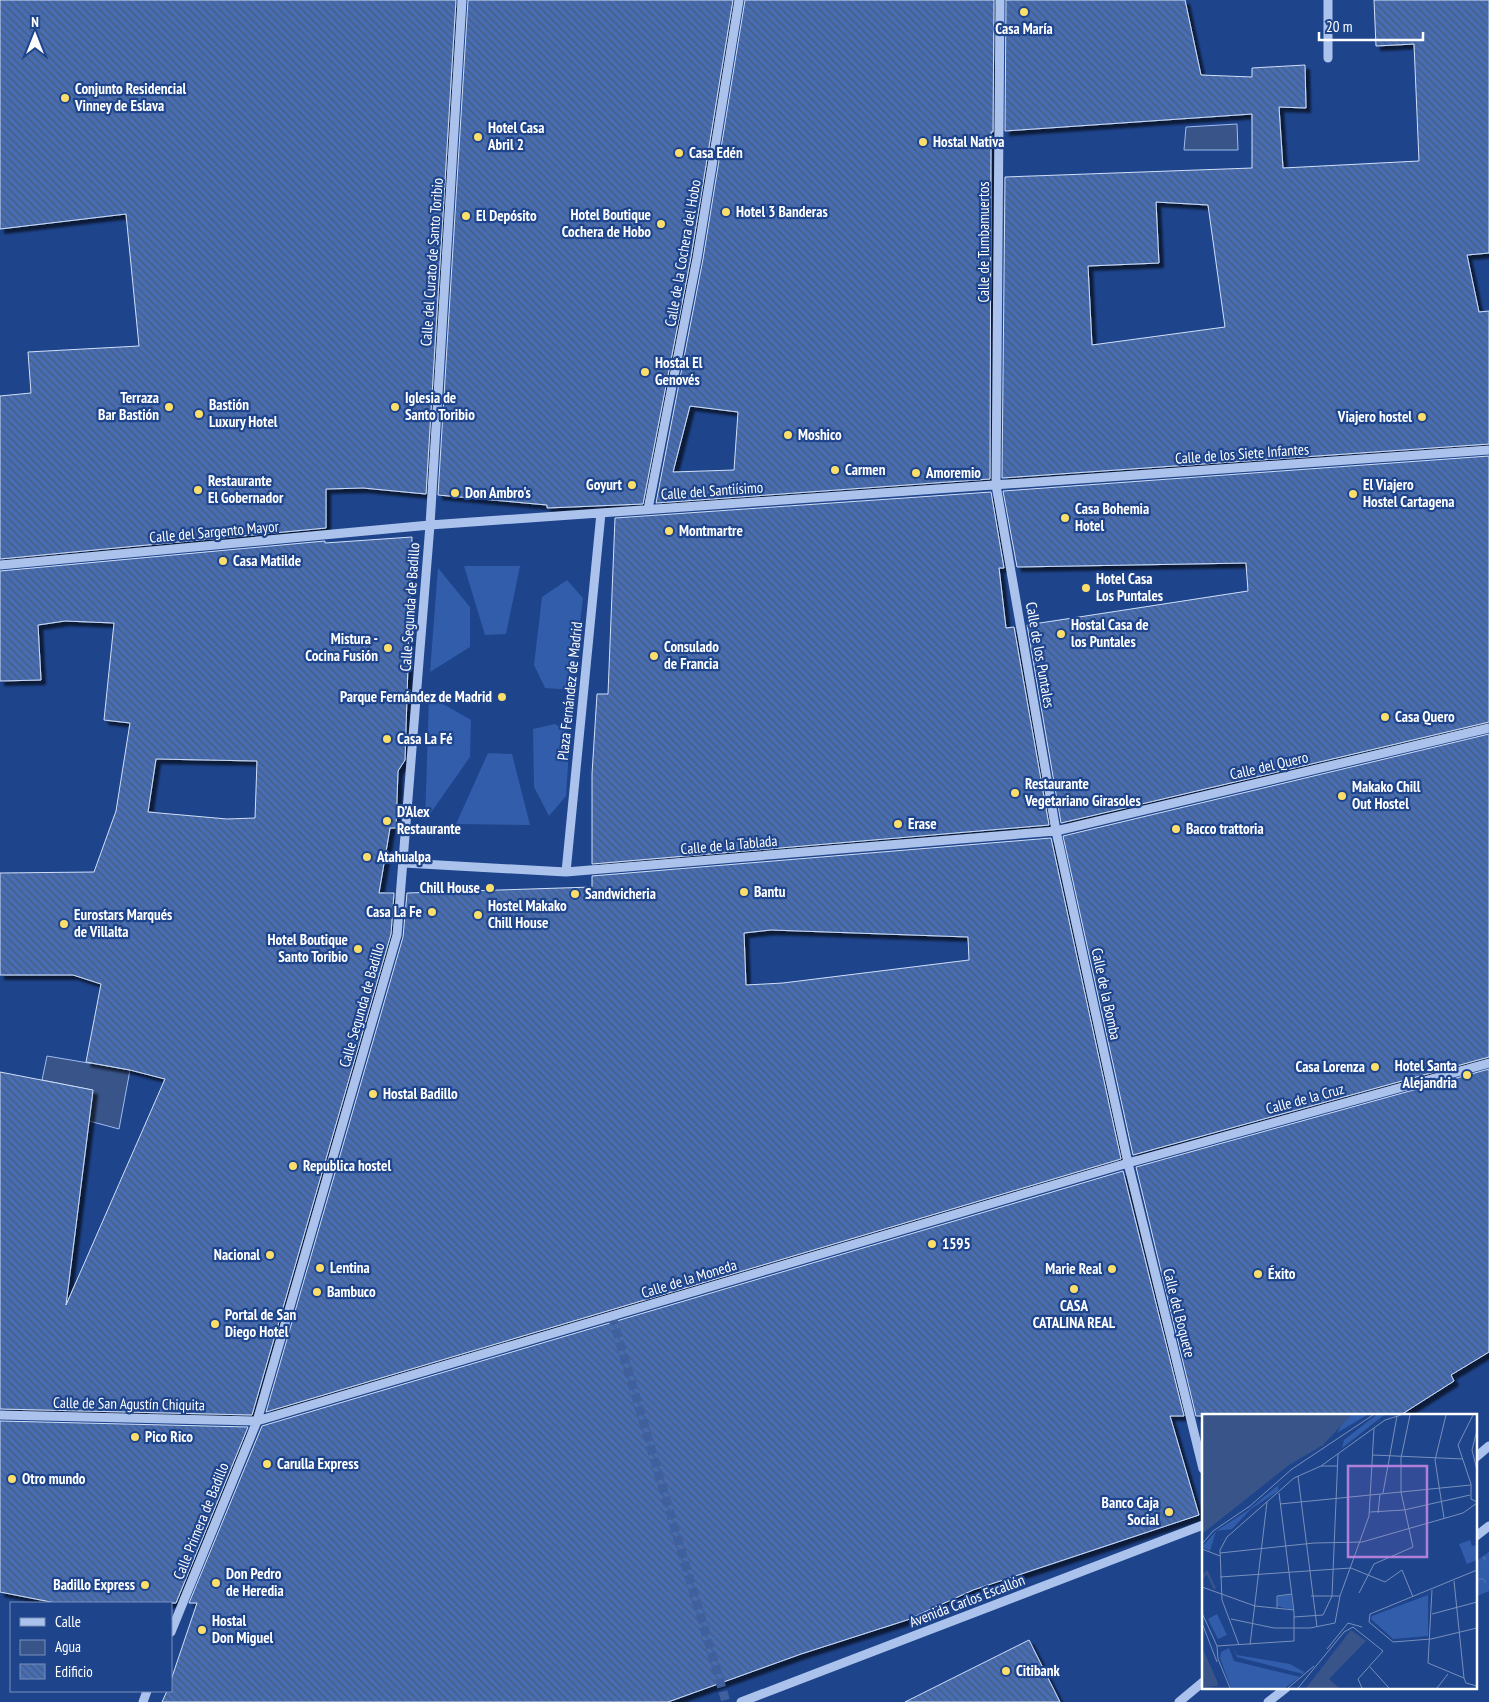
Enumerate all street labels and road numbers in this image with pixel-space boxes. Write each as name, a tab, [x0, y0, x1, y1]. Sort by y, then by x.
street label: Calle del Curato de Santo Toribio	[416, 177, 447, 347]
street label: Calle de la Cochera del Hobo	[660, 178, 705, 328]
street label: Calle de Tumbamuertos	[974, 181, 993, 303]
street label: Calle de los Siete Infantes	[1174, 439, 1310, 468]
street label: Calle del Santiísimo	[660, 477, 764, 504]
street label: Calle del Sargento Mayor	[149, 516, 280, 547]
street label: Calle Segunda de Badillo	[396, 542, 423, 672]
street label: Calle de los Puntales	[1022, 600, 1059, 709]
street label: Plaza Fernández de Madrid	[553, 621, 586, 761]
street label: Calle del Quero	[1228, 747, 1310, 784]
street label: Calle de la Tablada	[680, 831, 778, 858]
street label: Calle Segunda de Badillo	[335, 940, 388, 1069]
street label: Calle de la Bomba	[1087, 946, 1125, 1042]
street label: Calle de la Cruz	[1264, 1079, 1346, 1118]
street label: Calle de la Moneda	[639, 1255, 739, 1302]
street label: Calle del Boquete	[1159, 1266, 1200, 1359]
street label: Calle de San Agustín Chiquita	[53, 1393, 205, 1414]
street label: Calle Primera de Badillo	[168, 1460, 233, 1582]
street label: Avenida Carlos Escallón	[906, 1570, 1027, 1631]

